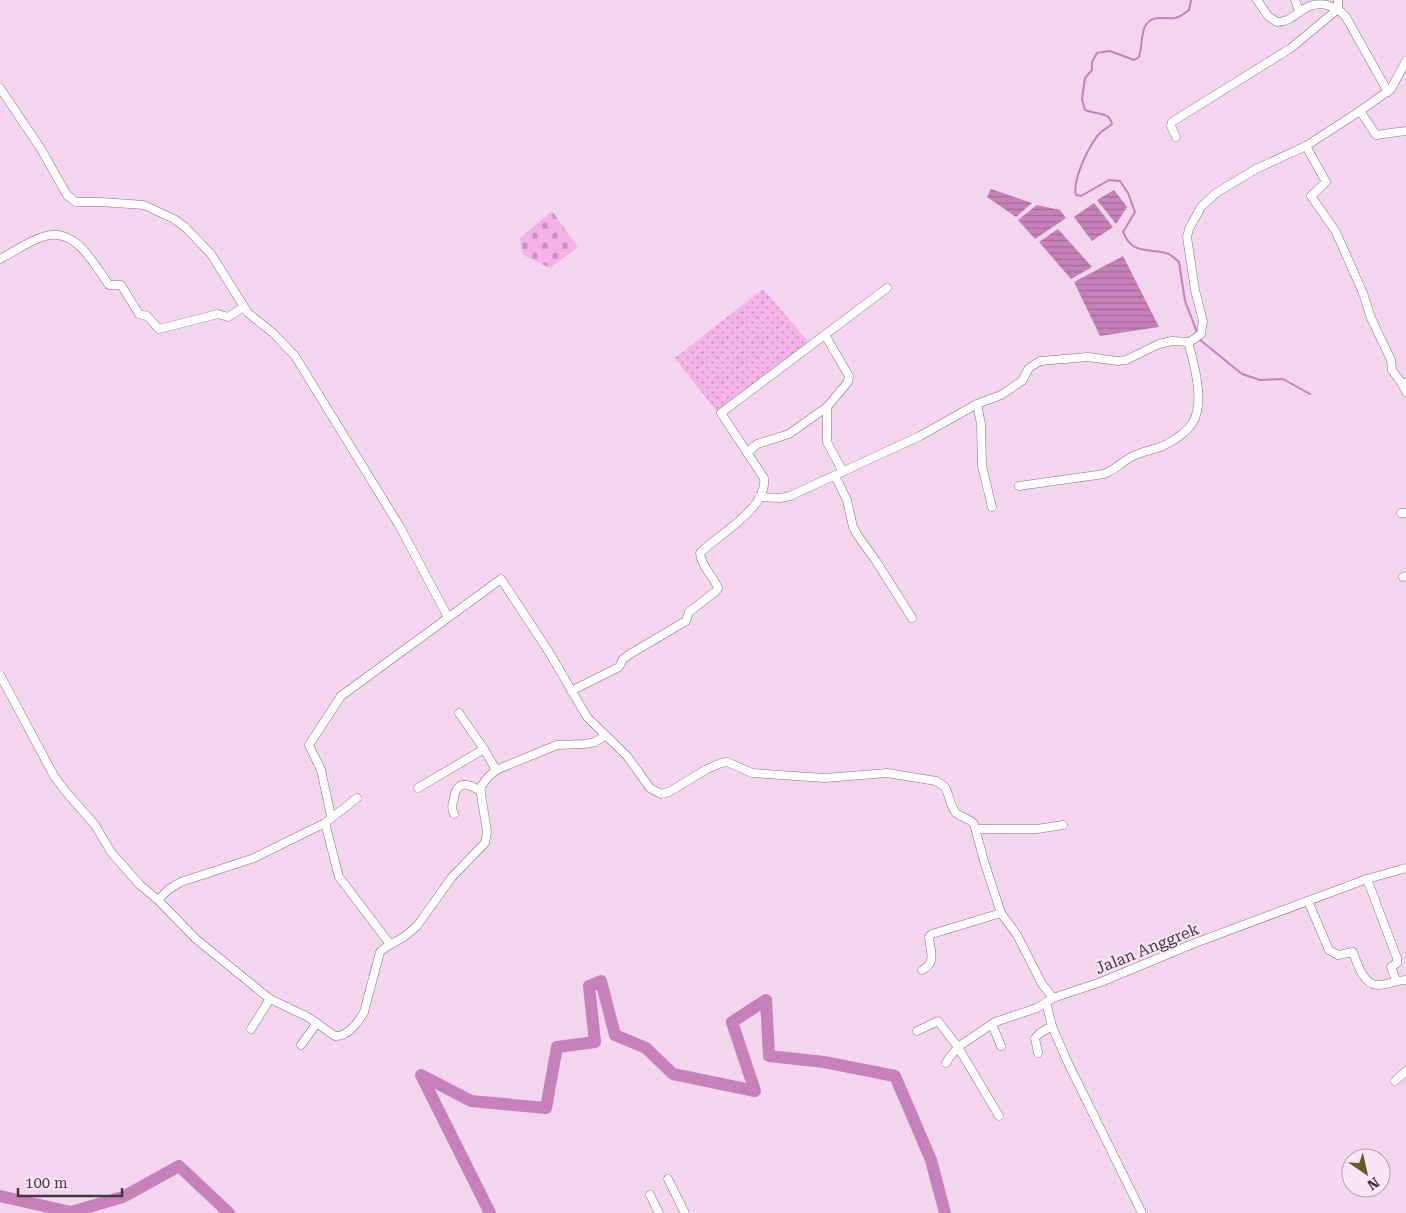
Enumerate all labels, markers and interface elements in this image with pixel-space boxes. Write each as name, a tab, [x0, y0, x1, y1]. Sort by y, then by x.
street label: Jalan Anggrek	[1092, 919, 1202, 978]
north arrow	[1341, 1148, 1391, 1198]
scale bar	[18, 1166, 121, 1198]
text: 100 m	[25, 1174, 68, 1192]
text: N	[1364, 1174, 1382, 1194]

